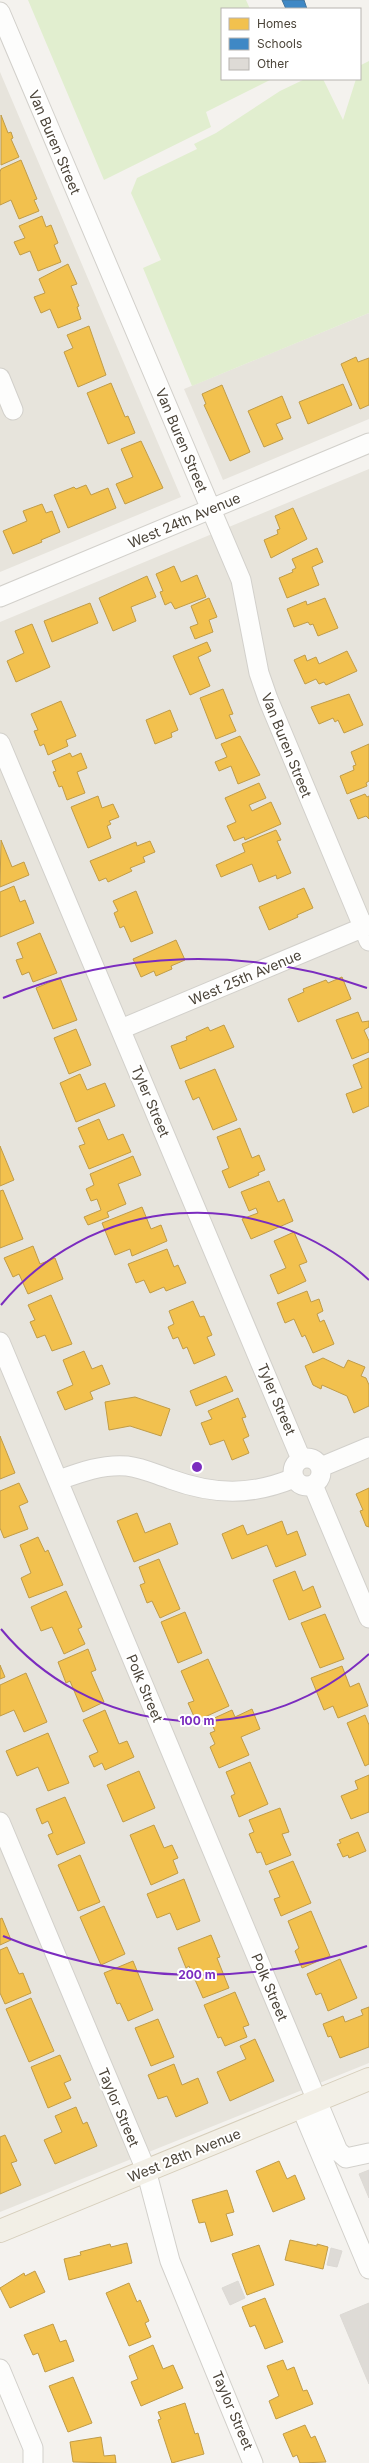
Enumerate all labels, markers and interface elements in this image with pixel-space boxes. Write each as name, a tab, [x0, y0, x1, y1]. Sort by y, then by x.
legend	[221, 8, 361, 80]
text: Homes	[257, 16, 297, 31]
text: Schools	[257, 36, 302, 51]
text: Other	[257, 56, 289, 71]
street label: Van Buren Street	[25, 87, 85, 197]
street label: Van Buren Street	[152, 385, 212, 495]
street label: West 24th Avenue	[125, 489, 243, 551]
street label: Van Buren Street	[258, 690, 316, 800]
street label: West 25th Avenue	[186, 946, 304, 1008]
street label: Tyler Street	[128, 1063, 174, 1140]
street label: Tyler Street	[254, 1361, 300, 1438]
centre of rings	[190, 1460, 204, 1474]
street label: Polk Street	[123, 1652, 167, 1725]
text: 100 m	[179, 1713, 215, 1728]
street label: Polk Street	[248, 1951, 292, 2024]
text: 200 m	[178, 1967, 216, 1982]
street label: Taylor Street	[95, 2065, 143, 2149]
street label: West 28th Avenue	[125, 2125, 243, 2185]
street label: Taylor Street	[209, 2368, 257, 2452]

